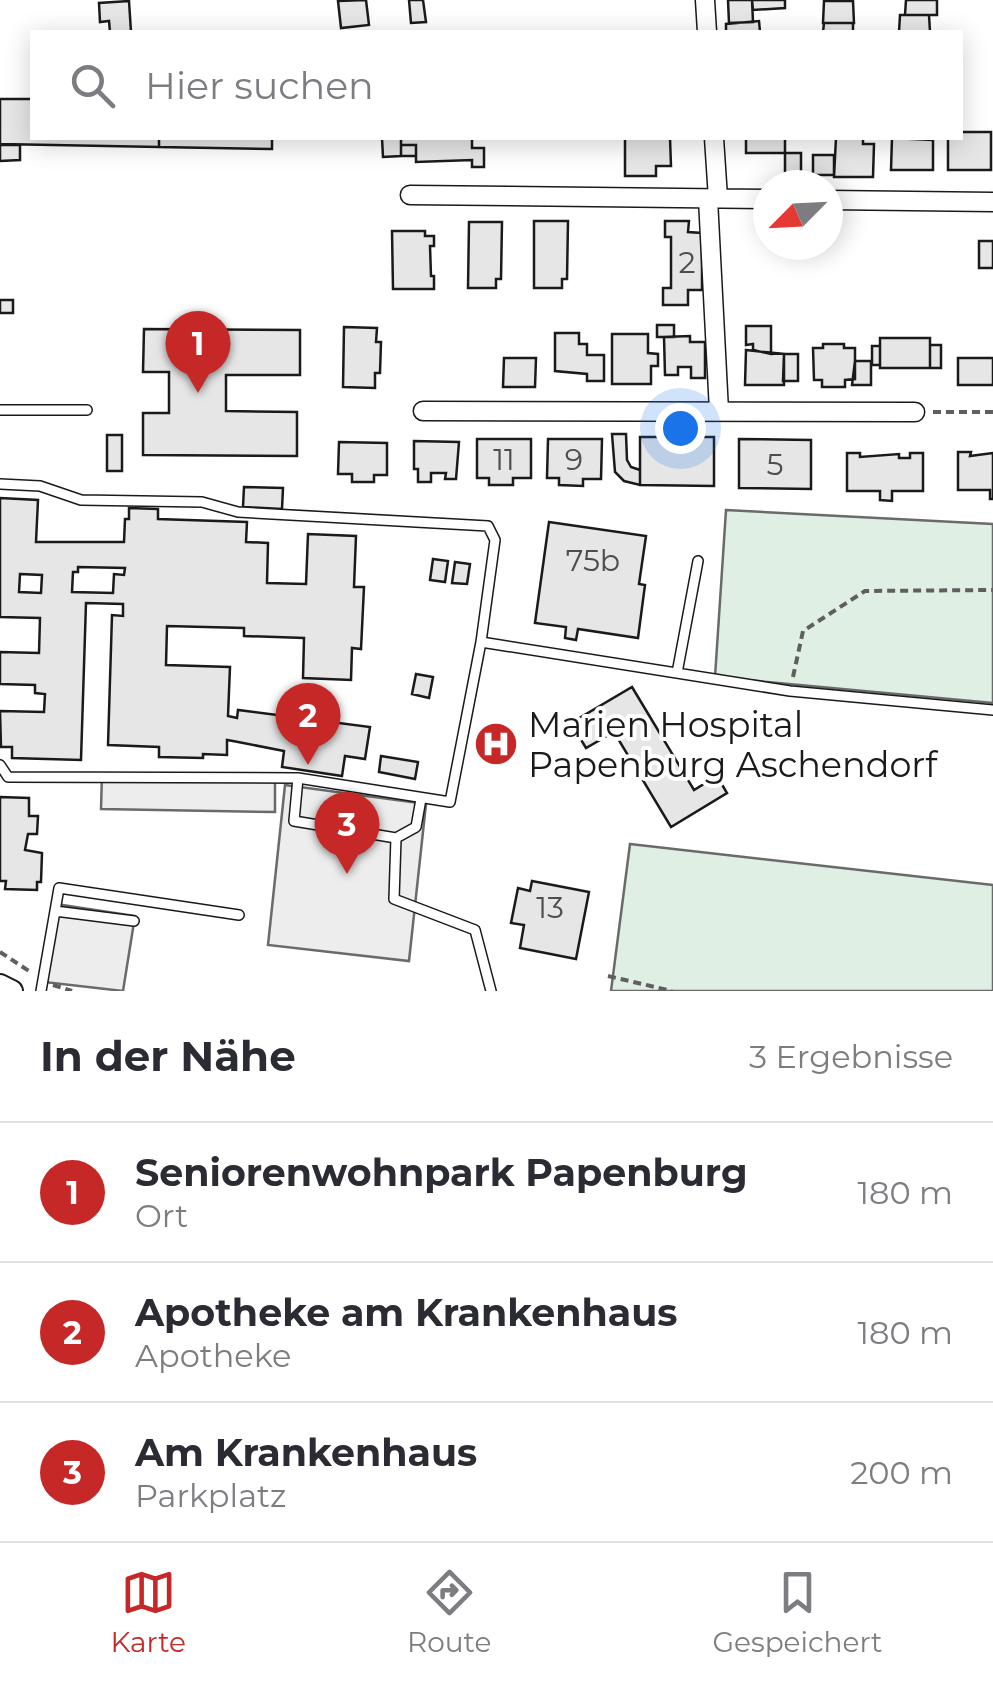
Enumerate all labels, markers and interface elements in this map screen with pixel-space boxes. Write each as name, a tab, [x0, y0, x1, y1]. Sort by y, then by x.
search box	[30, 30, 963, 140]
icon: search	[65, 58, 120, 113]
text: Hier suchen	[145, 62, 374, 109]
north arrow	[753, 170, 843, 260]
house number: 2	[678, 244, 696, 281]
pin: 1	[166, 310, 230, 393]
your location	[655, 403, 706, 454]
house number: 11	[493, 441, 515, 478]
house number: 9	[565, 441, 583, 478]
house number: 5	[767, 446, 783, 483]
house number: 75b	[566, 542, 620, 579]
pin: 2	[276, 682, 340, 765]
place label: Marien Hospital Papenburg Aschendorf	[528, 703, 939, 786]
hospital icon: Marien Hospital Papenburg Aschendorf	[473, 721, 519, 767]
pin: 3	[314, 792, 380, 874]
house number: 13	[536, 889, 564, 926]
text: In der Nähe	[40, 1030, 296, 1082]
text: 3 Ergebnisse	[749, 1037, 953, 1076]
text: Seniorenwohnpark Papenburg	[135, 1149, 748, 1196]
text: 1	[66, 1173, 79, 1212]
text: 180 m	[858, 1173, 953, 1212]
text: Ort	[135, 1196, 188, 1235]
text: Apotheke am Krankenhaus	[135, 1289, 678, 1336]
text: 2	[63, 1313, 82, 1352]
text: 180 m	[858, 1313, 953, 1352]
text: Apotheke	[135, 1336, 291, 1375]
text: Am Krankenhaus	[135, 1429, 477, 1476]
text: 3	[63, 1453, 82, 1492]
text: 200 m	[850, 1453, 953, 1492]
text: Parkplatz	[135, 1476, 286, 1515]
tab: Karte	[111, 1565, 186, 1659]
tab: Route	[407, 1565, 491, 1659]
tab: Gespeichert	[712, 1565, 882, 1659]

